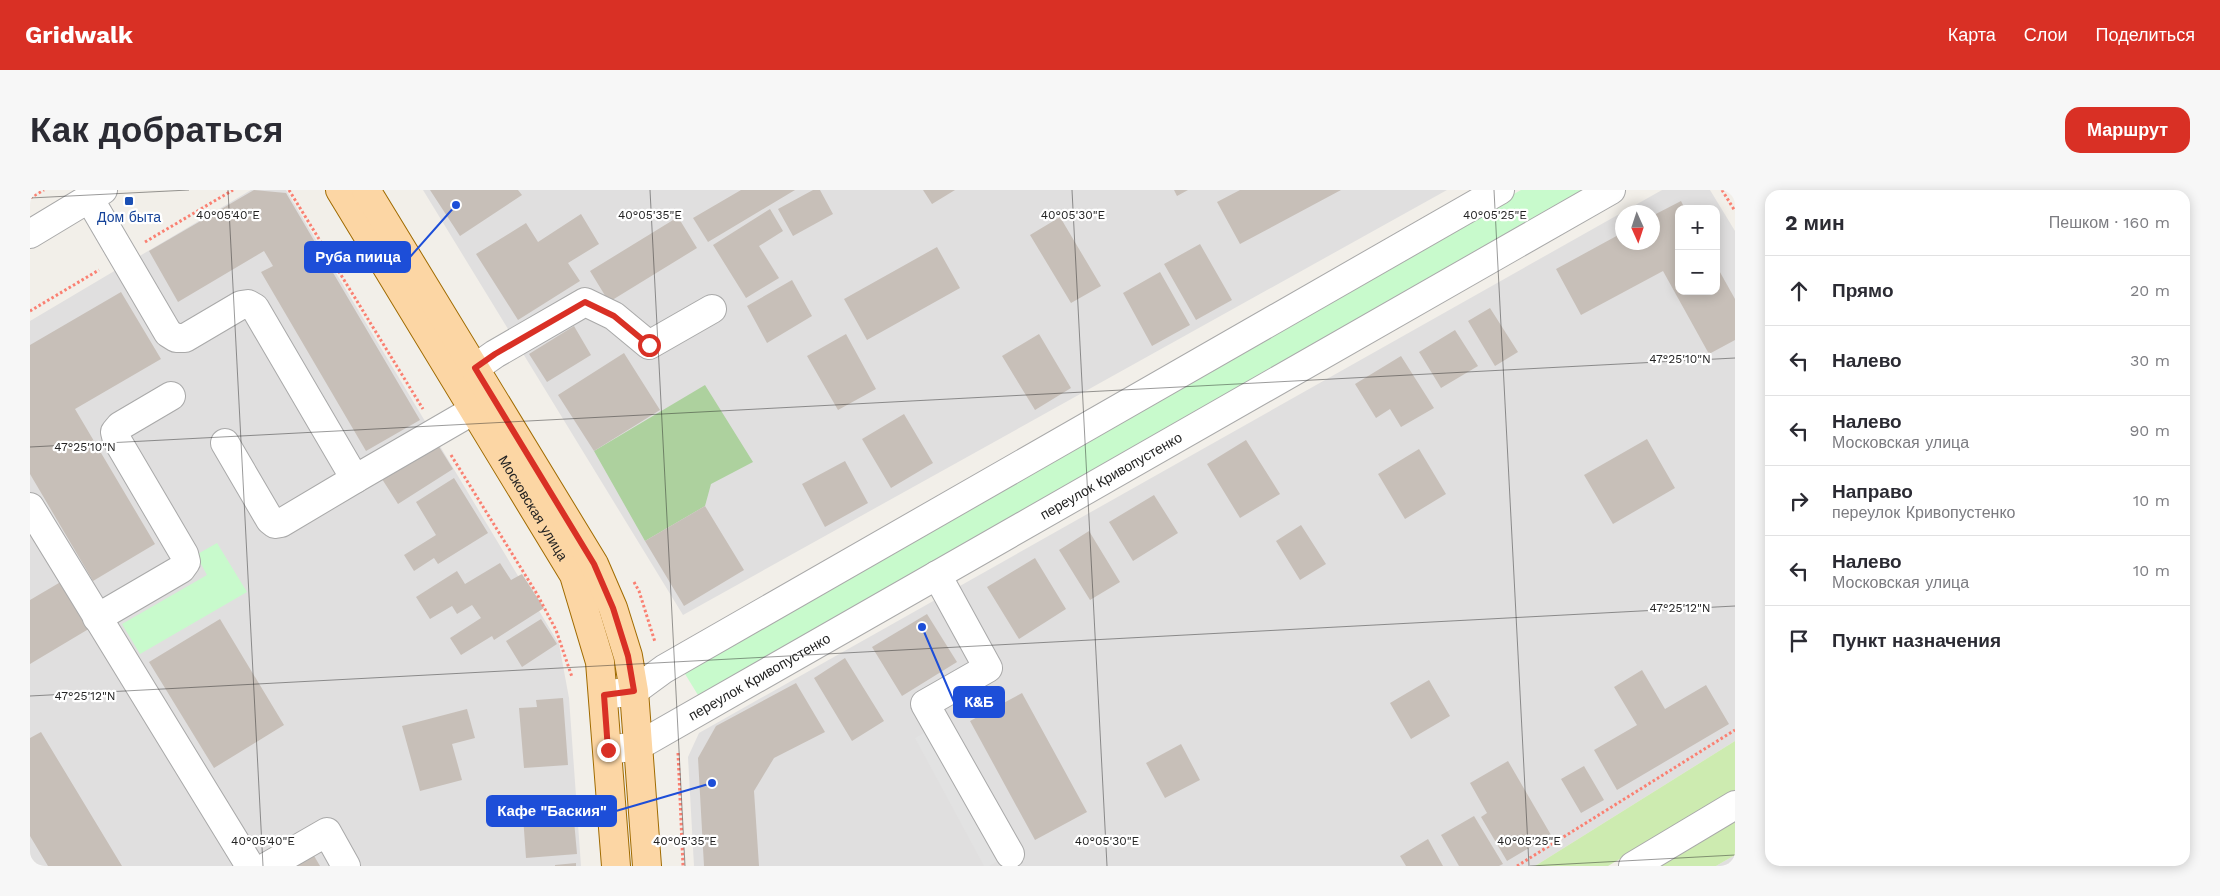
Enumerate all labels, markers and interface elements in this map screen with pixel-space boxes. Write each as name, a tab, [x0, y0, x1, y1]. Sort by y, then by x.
text: Gridwalk	[25, 21, 133, 49]
text: Карта	[1948, 24, 1996, 45]
text: Слои	[2024, 24, 2068, 45]
text: Поделиться	[2096, 24, 2195, 45]
button: Маршрут	[2065, 107, 2190, 153]
text: Как добраться	[30, 109, 283, 151]
marker: Дом быта	[123, 195, 135, 207]
north arrow	[1615, 205, 1660, 250]
map controls	[1675, 205, 1720, 295]
button: +	[1675, 205, 1720, 250]
text: 40°05'40"E	[196, 208, 260, 222]
text: 40°05'35"E	[618, 208, 682, 222]
text: 40°05'30"E	[1041, 208, 1106, 222]
text: 40°05'25"E	[1463, 208, 1527, 222]
place label: Дом быта	[97, 209, 161, 225]
text: 2 мин	[1785, 210, 1845, 235]
text: Пешком · 160 m	[2049, 213, 2170, 232]
callout: Руба пиица	[305, 242, 410, 272]
text: Руба пиица	[315, 248, 401, 266]
button: −	[1675, 250, 1720, 295]
icon: ahead	[1785, 277, 1813, 305]
text: Прямо	[1832, 279, 1894, 302]
text: 20 m	[2130, 281, 2170, 300]
route start	[638, 334, 661, 357]
icon: left	[1785, 347, 1813, 375]
text: Налево	[1832, 349, 1902, 372]
text: 30 m	[2130, 351, 2170, 370]
text: 47°25'10"N	[1649, 352, 1711, 366]
text: Налево	[1832, 410, 1902, 433]
icon: left	[1785, 417, 1813, 445]
text: 90 m	[2129, 421, 2170, 440]
street label: переулок Кривопустенко	[1037, 429, 1185, 523]
text: Московская улица	[1832, 433, 1969, 452]
text: 47°25'10"N	[54, 440, 116, 454]
street label: Московская улица	[495, 452, 571, 564]
text: Направо	[1832, 480, 1913, 503]
icon: right	[1785, 487, 1813, 515]
text: 10 m	[2133, 491, 2170, 510]
text: переулок Кривопустенко	[1832, 503, 2016, 522]
text: Налево	[1832, 550, 1902, 573]
icon: left	[1785, 557, 1813, 585]
text: 10 m	[2133, 561, 2170, 580]
text: Московская улица	[1832, 573, 1969, 592]
text: 47°25'12"N	[1649, 601, 1711, 615]
icon: arrive	[1785, 627, 1813, 655]
text: Пункт назначения	[1832, 629, 2001, 652]
street label: переулок Кривопустенко	[686, 630, 833, 723]
callout: К&Б	[954, 687, 1004, 717]
text: 47°25'12"N	[54, 689, 116, 703]
text: К&Б	[964, 693, 994, 711]
route end	[597, 739, 620, 762]
callout: Кафе "Баския"	[487, 796, 616, 826]
text: Кафе "Баския"	[497, 802, 607, 820]
text: 40°05'40"E	[231, 834, 295, 848]
text: 40°05'35"E	[653, 834, 717, 848]
text: 40°05'30"E	[1075, 834, 1140, 848]
text: 40°05'25"E	[1497, 834, 1561, 848]

